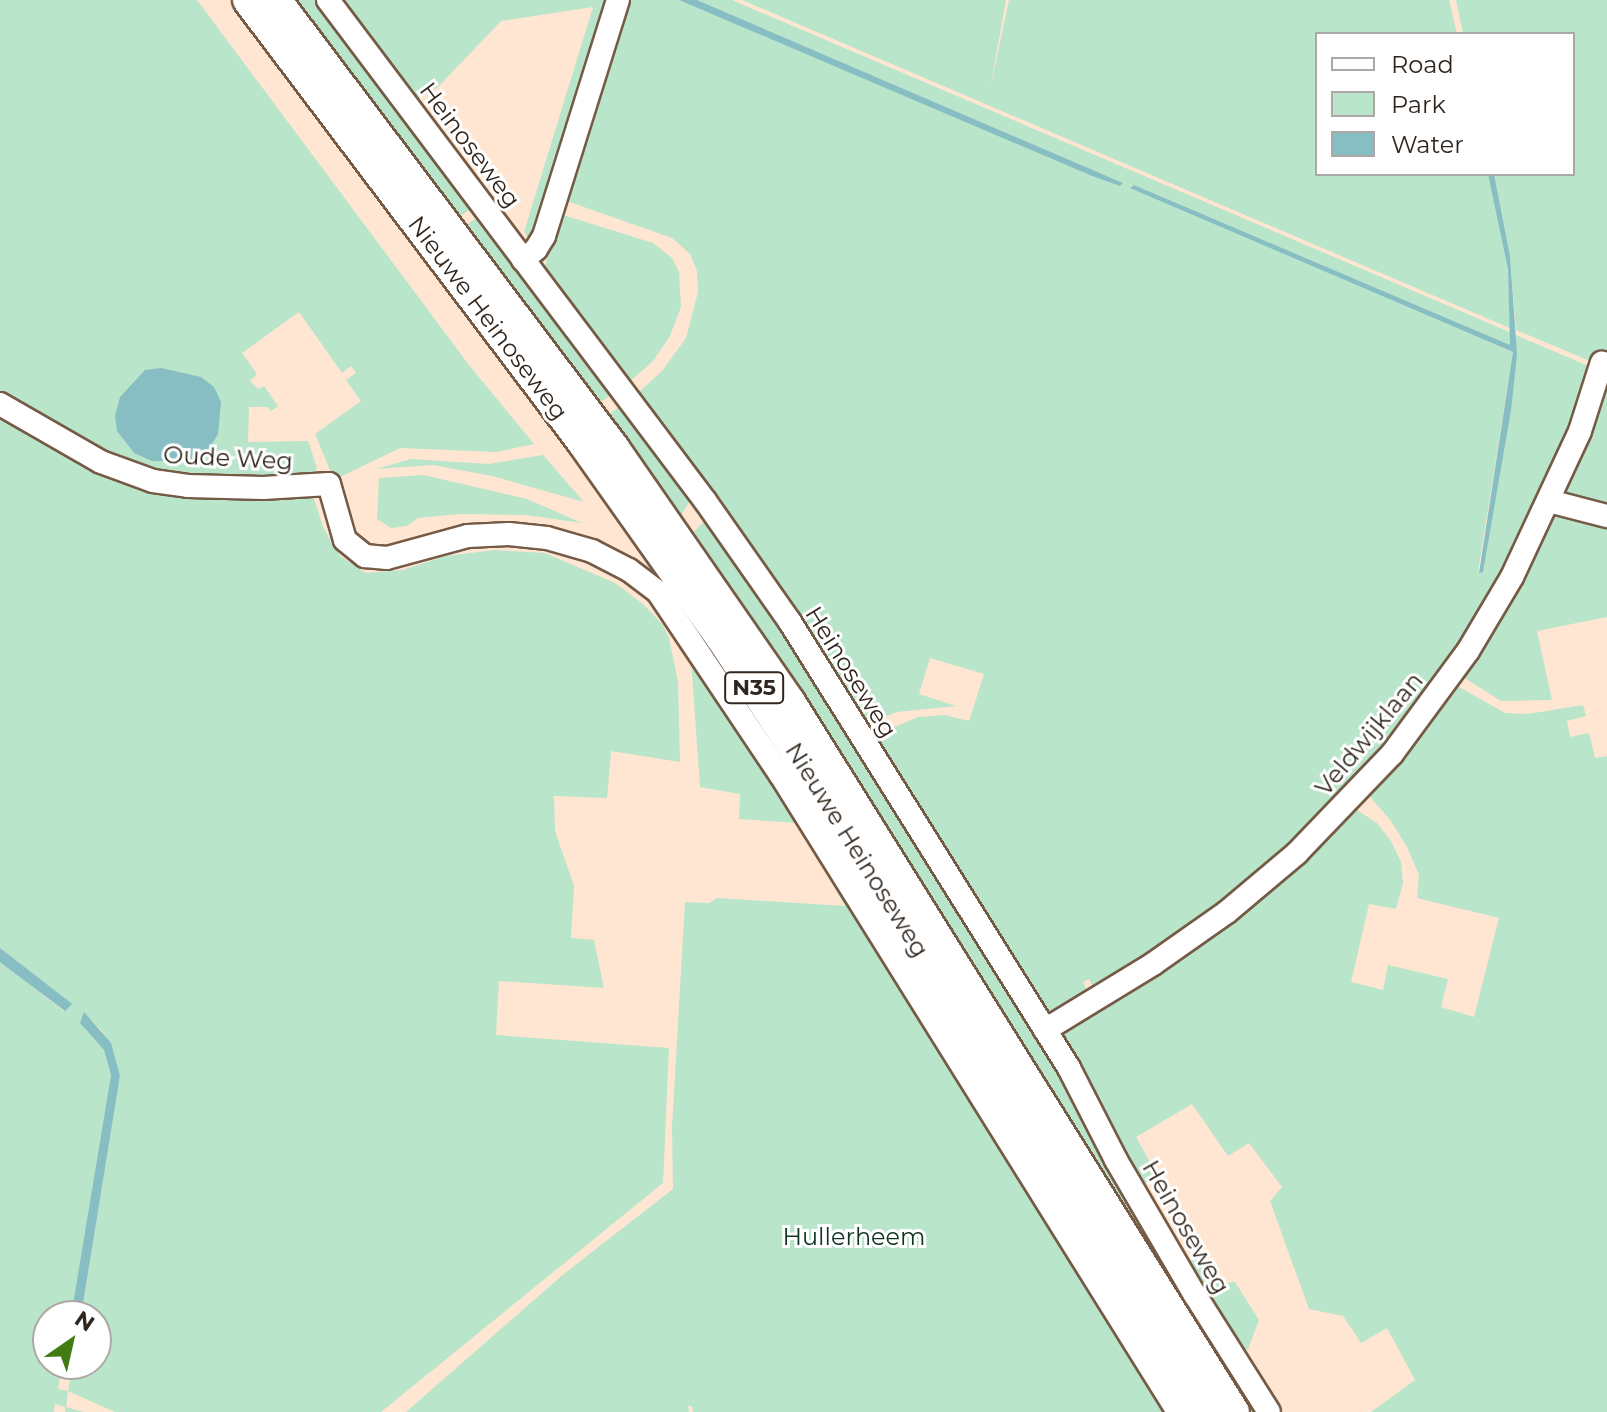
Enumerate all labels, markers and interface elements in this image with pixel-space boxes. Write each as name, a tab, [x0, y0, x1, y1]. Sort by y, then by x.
legend	[1315, 32, 1575, 176]
text: Road	[1391, 50, 1454, 79]
street label: Heinoseweg	[414, 77, 526, 213]
text: Park	[1391, 90, 1446, 119]
text: Water	[1391, 130, 1464, 159]
street label: Nieuwe Heinoseweg	[402, 211, 574, 425]
street label: Oude Weg	[163, 440, 293, 476]
street label: Heinoseweg	[799, 601, 903, 743]
street label: Veldwijklaan	[1309, 666, 1429, 802]
road number: N35	[724, 670, 784, 706]
street label: Nieuwe Heinoseweg	[779, 737, 935, 963]
street label: Heinoseweg	[1136, 1155, 1236, 1299]
park label: Hullerheem	[782, 1223, 926, 1251]
north arrow	[32, 1300, 112, 1380]
text: N	[70, 1305, 100, 1338]

